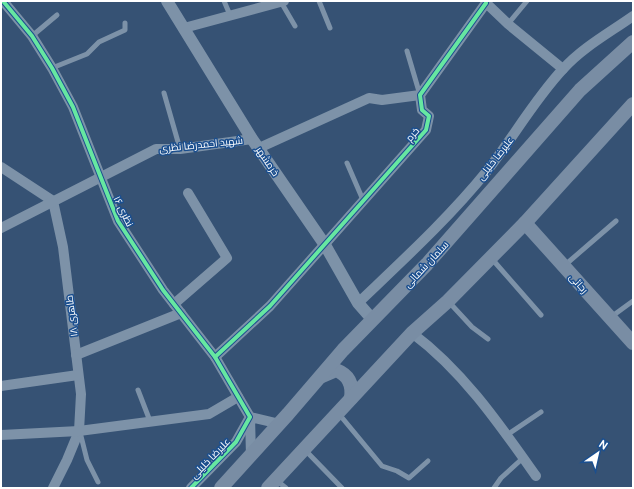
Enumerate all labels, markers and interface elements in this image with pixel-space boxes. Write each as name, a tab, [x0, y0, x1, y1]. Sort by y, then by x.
street label: خرم	[403, 125, 423, 145]
street label: علیرضا خلیلی	[475, 134, 517, 183]
street label: شهید احمدرضا نظری	[159, 135, 244, 156]
street label: خرمشهر	[252, 144, 281, 179]
street label: نظری ۱۶	[110, 194, 136, 229]
street label: سلمان شمالی	[402, 239, 452, 291]
street label: رجائی	[565, 271, 590, 297]
street label: طاهری ۱۸	[63, 294, 81, 337]
north arrow	[578, 433, 618, 473]
street label: علیرضا خلیلی	[188, 436, 234, 482]
text: N	[596, 438, 610, 454]

